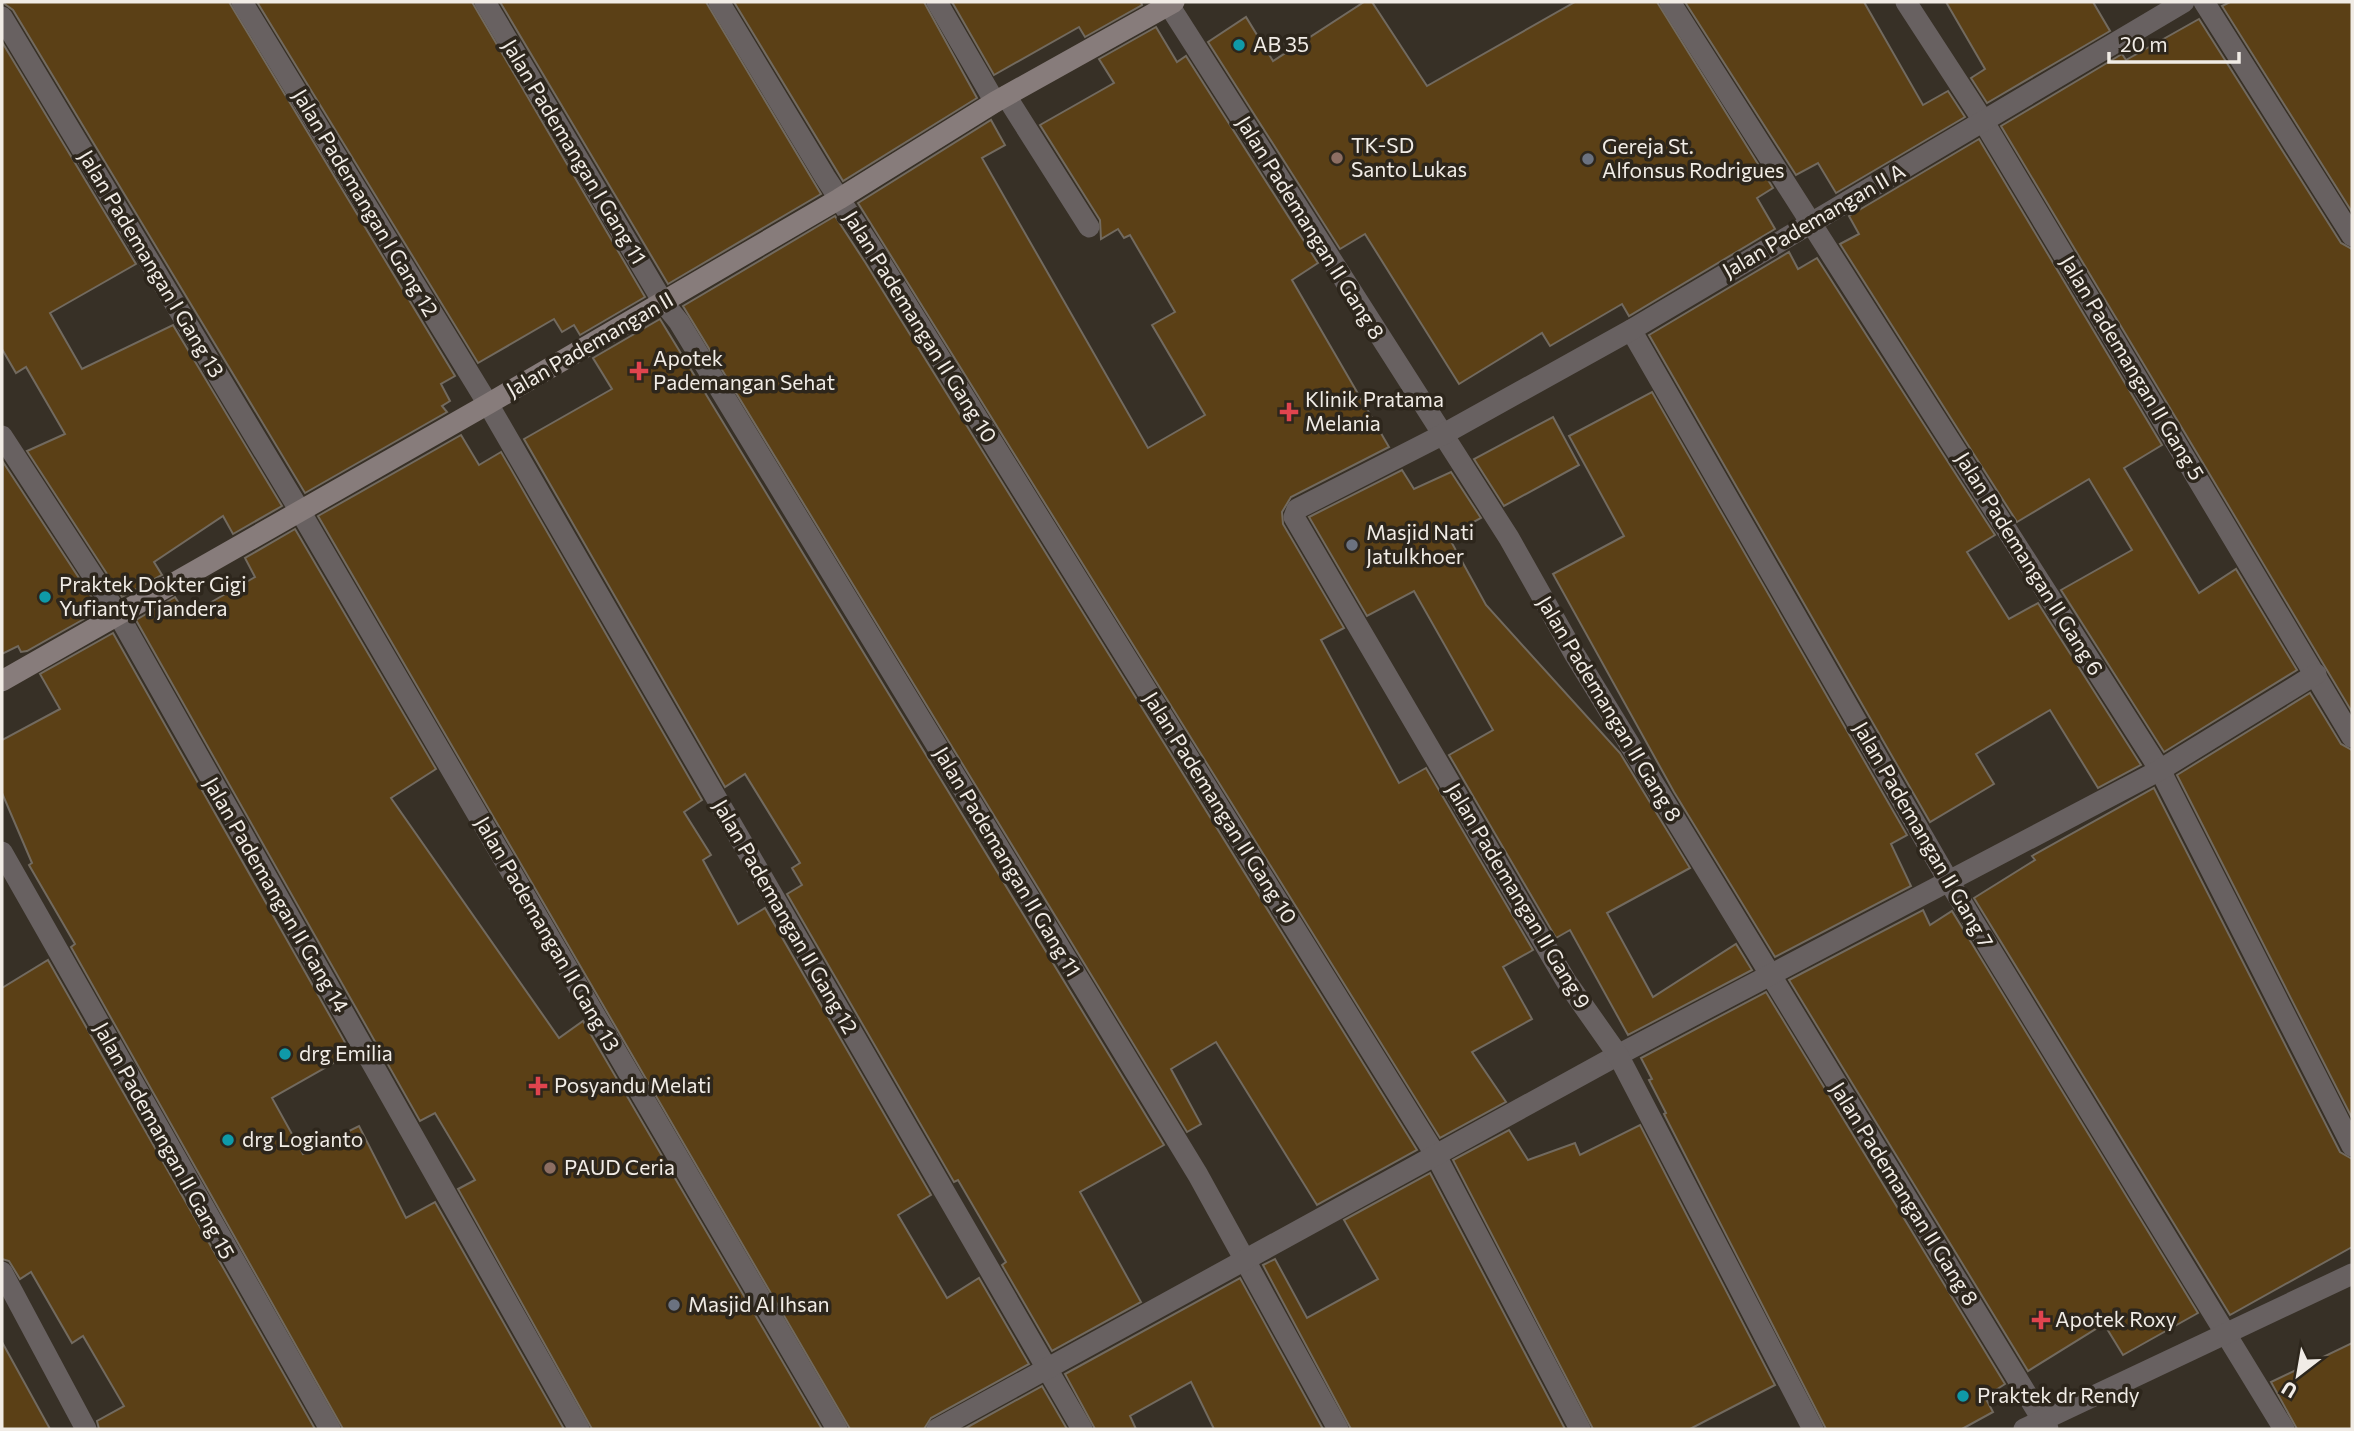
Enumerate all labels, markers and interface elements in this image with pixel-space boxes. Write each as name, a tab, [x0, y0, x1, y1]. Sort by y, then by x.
scale bar	[2109, 21, 2238, 65]
place label: AB 35	[1253, 31, 1309, 56]
text: 20 m	[2120, 31, 2168, 56]
street label: Jalan Pademangan I Gang 11	[498, 34, 652, 268]
marker: AB 35	[1231, 37, 1247, 53]
street label: Jalan Pademangan I Gang 12	[288, 84, 444, 320]
street label: Jalan Pademangan II Gang 8	[1232, 111, 1390, 344]
place label: TK-SD Santo Lukas	[1351, 132, 1467, 181]
place label: Gereja St. Alfonsus Rodrigues	[1602, 133, 1785, 182]
street label: Jalan Pademangan I Gang 13	[74, 145, 230, 382]
marker: TK-SD Santo Lukas	[1329, 150, 1345, 166]
marker: Gereja St. Alfonsus Rodrigues	[1580, 151, 1596, 167]
street label: Jalan Pademangan II A	[1718, 157, 1909, 282]
street label: Jalan Pademangan II Gang 10	[839, 206, 1003, 447]
street label: Jalan Pademangan II Gang 5	[2056, 250, 2210, 484]
street label: Jalan Pademangan II	[502, 286, 677, 402]
place label: Apotek Pademangan Sehat	[653, 345, 835, 394]
marker: Apotek Pademangan Sehat	[631, 363, 647, 379]
place label: Klinik Pratama Melania	[1305, 386, 1444, 435]
marker: Klinik Pratama Melania	[1279, 402, 1299, 422]
street label: Jalan Pademangan II Gang 6	[1951, 447, 2109, 680]
place label: Masjid Nati Jatulkhoer	[1366, 519, 1474, 568]
marker: Masjid Nati Jatulkhoer	[1344, 537, 1360, 553]
place label: Praktek Dokter Gigi Yufianty Tjandera	[59, 571, 247, 620]
marker: Praktek Dokter Gigi Yufianty Tjandera	[37, 589, 53, 605]
street label: Jalan Pademangan II Gang 8	[1533, 591, 1688, 826]
street label: Jalan Pademangan II Gang 10	[1139, 687, 1303, 928]
street label: Jalan Pademangan II Gang 7	[1849, 717, 1999, 952]
street label: Jalan Pademangan II Gang 11	[930, 742, 1087, 981]
street label: Jalan Pademangan II Gang 14	[200, 772, 355, 1017]
street label: Jalan Pademangan II Gang 9	[1442, 778, 1597, 1013]
street label: Jalan Pademangan II Gang 12	[709, 795, 864, 1038]
street label: Jalan Pademangan II Gang 13	[471, 811, 626, 1055]
street label: Jalan Pademangan II Gang 15	[90, 1017, 241, 1263]
place label: drg Emilia	[299, 1040, 393, 1065]
marker: drg Emilia	[277, 1046, 293, 1062]
place label: Posyandu Melati	[554, 1072, 712, 1097]
marker: Posyandu Melati	[528, 1076, 548, 1096]
street label: Jalan Pademangan II Gang 8	[1826, 1077, 1984, 1310]
place label: drg Logianto	[242, 1126, 363, 1151]
marker: drg Logianto	[220, 1132, 236, 1148]
place label: PAUD Ceria	[564, 1154, 675, 1179]
marker: PAUD Ceria	[542, 1160, 558, 1176]
place label: Masjid Al Ihsan	[688, 1291, 830, 1316]
marker: Masjid Al Ihsan	[666, 1297, 682, 1313]
place label: Apotek Roxy	[2055, 1306, 2177, 1331]
marker: Apotek Roxy	[2033, 1312, 2049, 1328]
north arrow	[2263, 1340, 2333, 1410]
text: U	[2277, 1377, 2301, 1403]
place label: Praktek dr Rendy	[1977, 1382, 2140, 1407]
marker: Praktek dr Rendy	[1955, 1388, 1971, 1404]

